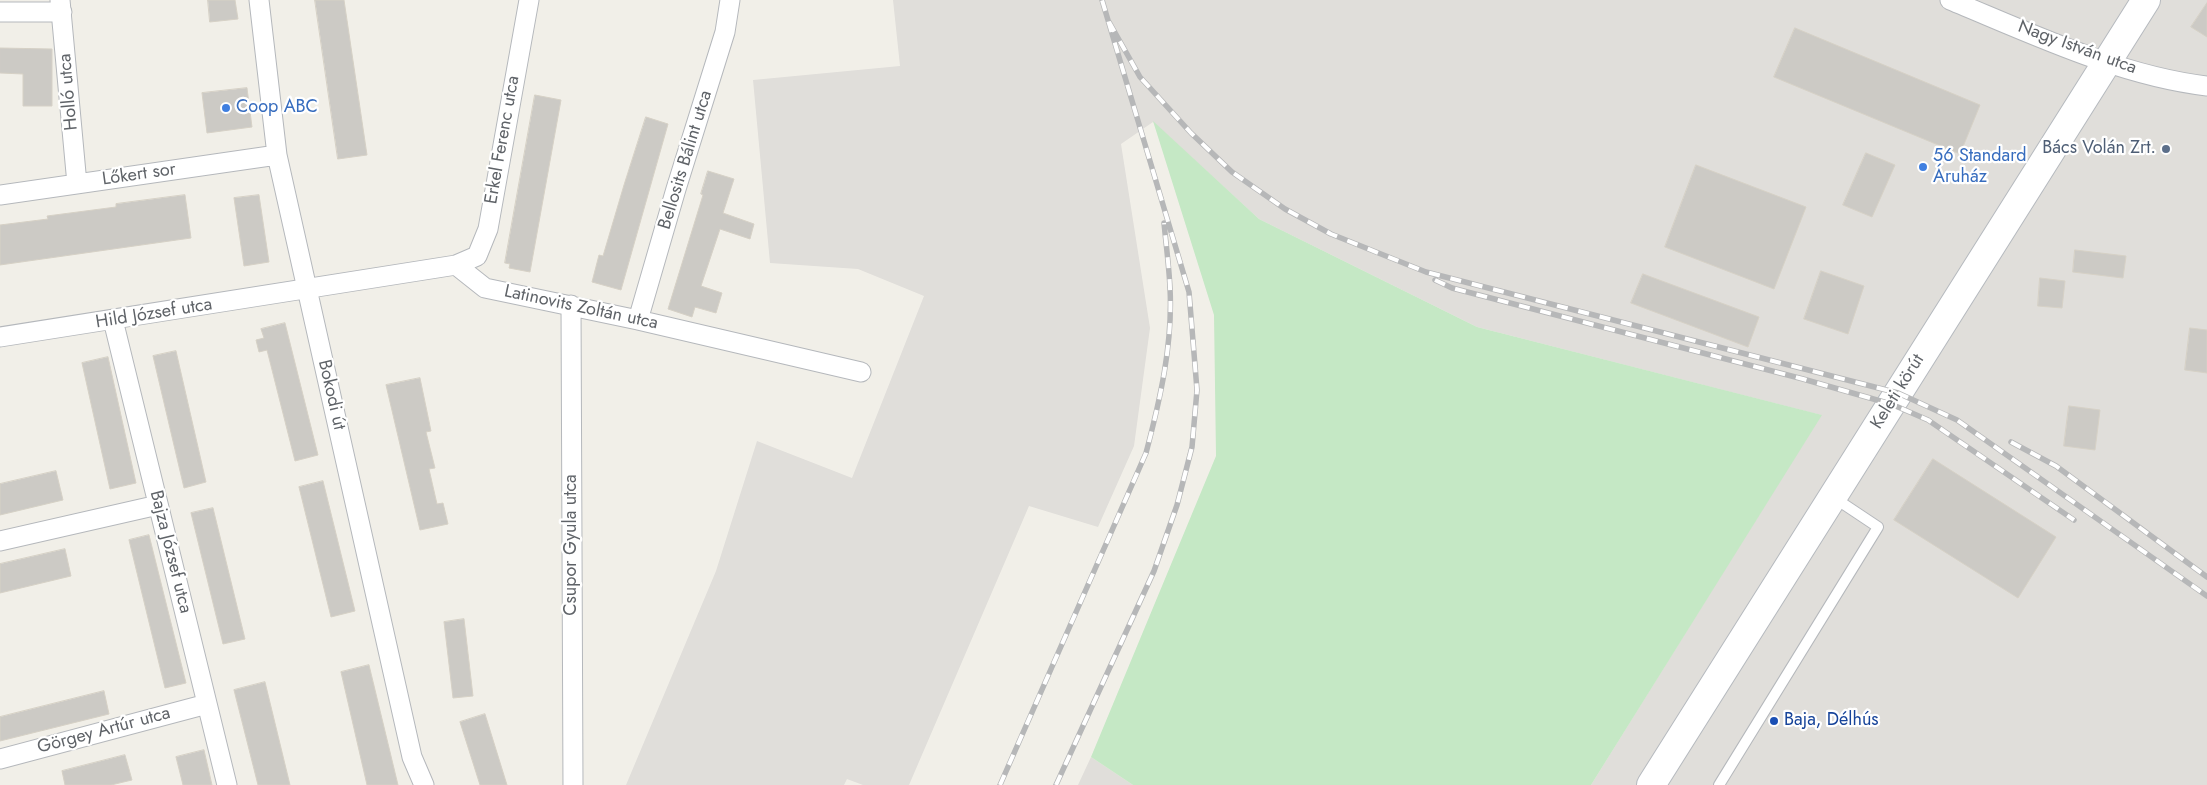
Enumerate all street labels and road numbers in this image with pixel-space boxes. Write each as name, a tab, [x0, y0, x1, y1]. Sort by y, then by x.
street label: Nagy István utca	[2015, 17, 2139, 79]
street label: Holló utca	[55, 53, 83, 131]
street label: Erkel Ferenc utca	[481, 74, 525, 206]
street label: Bellosits Bálint utca	[655, 88, 717, 232]
street label: Lőkert sor	[101, 159, 177, 191]
street label: Latinovits Zoltán utca	[502, 281, 660, 335]
street label: Hild József utca	[94, 294, 214, 334]
street label: Keleti körút	[1867, 351, 1929, 433]
street label: Bokodi út	[312, 358, 350, 432]
street label: Csupor Gyula utca	[561, 474, 583, 616]
street label: Bajza József utca	[144, 488, 196, 616]
street label: Görgey Artúr utca	[35, 703, 173, 759]

